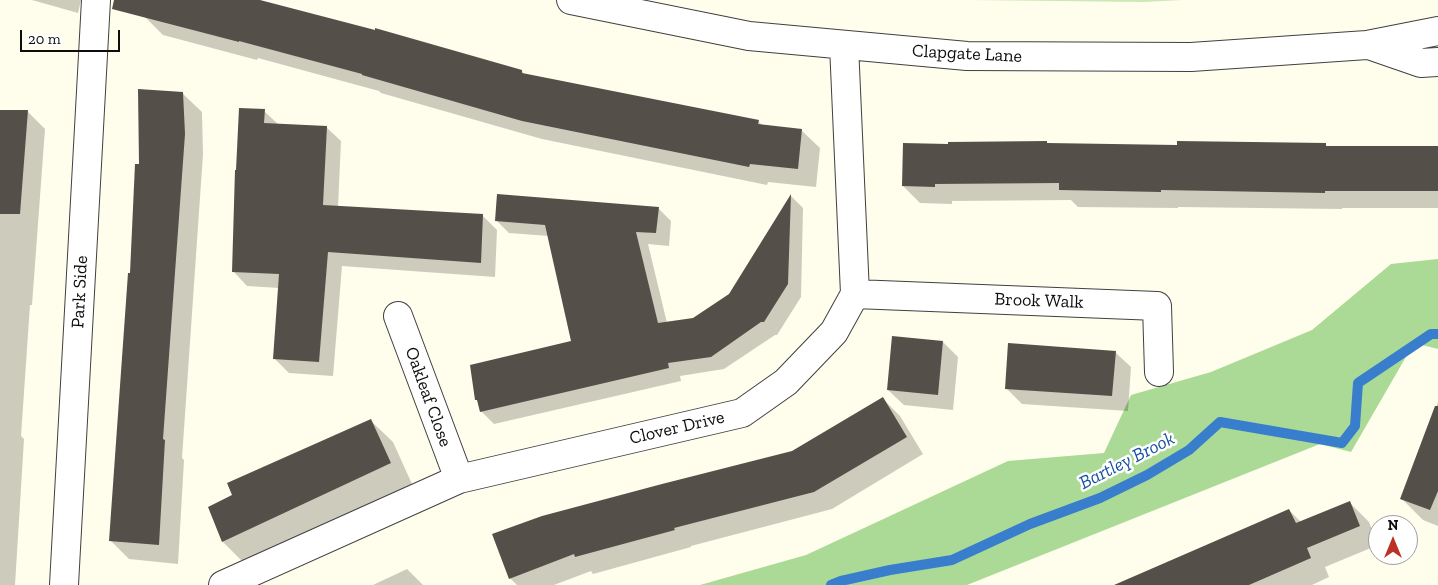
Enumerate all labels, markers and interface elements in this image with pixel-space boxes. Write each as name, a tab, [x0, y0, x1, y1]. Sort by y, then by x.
scale bar	[22, 20, 122, 52]
text: 20 m	[28, 30, 61, 48]
street label: Clapgate Lane	[911, 40, 1023, 68]
street label: Park Side	[67, 255, 93, 329]
street label: Brook Walk	[994, 289, 1084, 313]
street label: Oakleaf Close	[400, 344, 456, 450]
street label: Clover Drive	[627, 407, 727, 449]
water label: Bartley Brook	[1076, 427, 1178, 495]
north arrow	[1368, 515, 1418, 565]
text: N	[1388, 517, 1398, 534]

